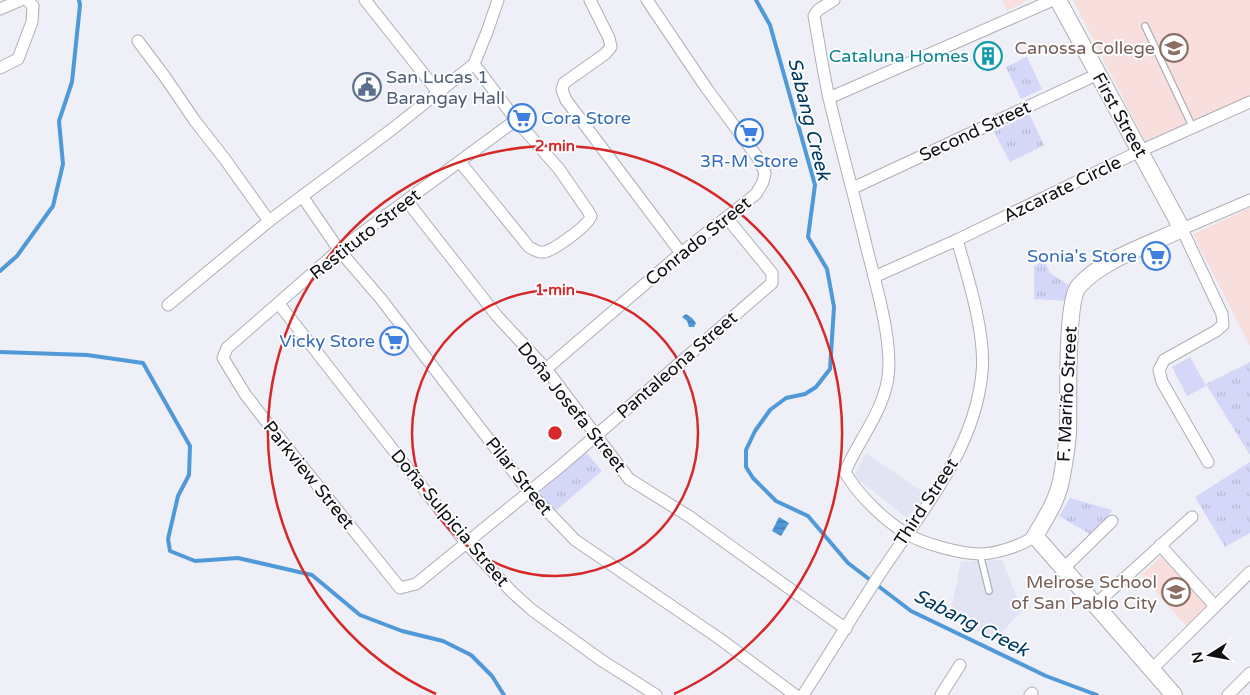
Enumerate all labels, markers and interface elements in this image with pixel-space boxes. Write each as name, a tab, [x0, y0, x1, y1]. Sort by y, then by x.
school or university icon: Canossa College	[1159, 33, 1189, 63]
place label: Canossa College	[1015, 37, 1155, 59]
building icon: Cataluna Homes	[973, 41, 1003, 71]
place label: Cataluna Homes	[829, 45, 969, 67]
water label: Sabang Creek	[783, 55, 835, 184]
place label: San Lucas 1 Barangay Hall	[386, 66, 505, 109]
street label: First Street	[1088, 69, 1152, 161]
public building icon: San Lucas 1 Barangay Hall	[352, 72, 382, 102]
street label: Second Street	[916, 96, 1034, 166]
supermarket icon: Cora Store	[507, 103, 537, 133]
place label: Cora Store	[541, 107, 631, 129]
supermarket icon: 3R-M Store	[734, 118, 764, 148]
text: 2 min	[535, 137, 575, 155]
place label: 3R-M Store	[700, 150, 798, 172]
street label: Azcarate Circle	[999, 151, 1125, 227]
street label: Restituto Street	[305, 184, 425, 284]
street label: Conrado Street	[641, 192, 755, 290]
supermarket icon: Sonia's Store	[1141, 241, 1171, 271]
place label: Sonia's Store	[1027, 245, 1137, 267]
text: 1 min	[535, 281, 575, 299]
street label: Pantaleona Street	[612, 307, 742, 423]
street label: F. Mariño Street	[1052, 325, 1082, 462]
supermarket icon: Vicky Store	[379, 326, 409, 356]
place label: Vicky Store	[279, 330, 375, 352]
street label: Doña Josefa Street	[513, 338, 631, 477]
street label: Parkview Street	[259, 416, 359, 534]
centre of rings	[546, 424, 564, 442]
street label: Pilar Street	[481, 433, 557, 520]
street label: Doña Sulpicia Street	[386, 445, 514, 591]
street label: Third Street	[889, 454, 963, 550]
place label: Melrose School of San Pablo City	[1011, 571, 1157, 614]
school or university icon: Melrose School of San Pablo City	[1161, 577, 1191, 607]
water label: Sabang Creek	[910, 585, 1033, 662]
north arrow	[1185, 630, 1235, 680]
text: N	[1188, 650, 1207, 665]

